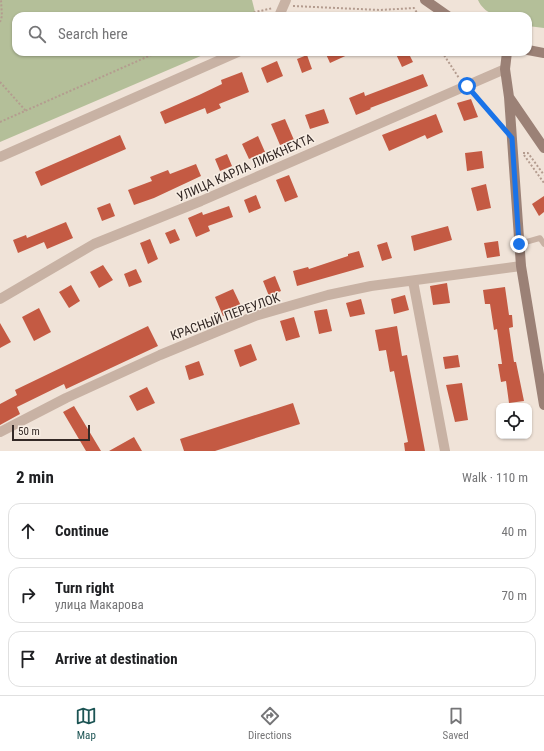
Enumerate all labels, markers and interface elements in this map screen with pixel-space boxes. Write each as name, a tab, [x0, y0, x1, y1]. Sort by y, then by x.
search box	[12, 12, 532, 56]
icon: search	[26, 23, 48, 45]
text: Search here	[58, 25, 128, 43]
route start	[458, 77, 476, 95]
street label: УЛИЦА КАРЛА ЛИБКНЕХТА	[175, 130, 316, 204]
route end	[510, 235, 528, 253]
street label: КРАСНЫЙ ПЕРЕУЛОК	[168, 289, 283, 343]
map controls	[496, 403, 532, 439]
button: locate	[496, 403, 532, 439]
scale bar	[12, 423, 90, 442]
text: 50 m	[18, 425, 40, 438]
text: 2 min	[16, 467, 54, 487]
text: Walk · 110 m	[462, 470, 528, 485]
icon: ahead	[17, 520, 39, 542]
text: Continue	[55, 522, 109, 540]
text: 40 m	[501, 524, 527, 539]
text: Turn right	[55, 579, 114, 597]
icon: right	[17, 584, 39, 606]
text: 70 m	[501, 588, 527, 603]
text: улица Макарова	[55, 597, 144, 612]
icon: arrive	[17, 648, 39, 670]
text: Arrive at destination	[55, 650, 178, 668]
tab: Map	[75, 705, 97, 742]
tab: Directions	[248, 705, 292, 742]
tab: Saved	[443, 705, 469, 742]

